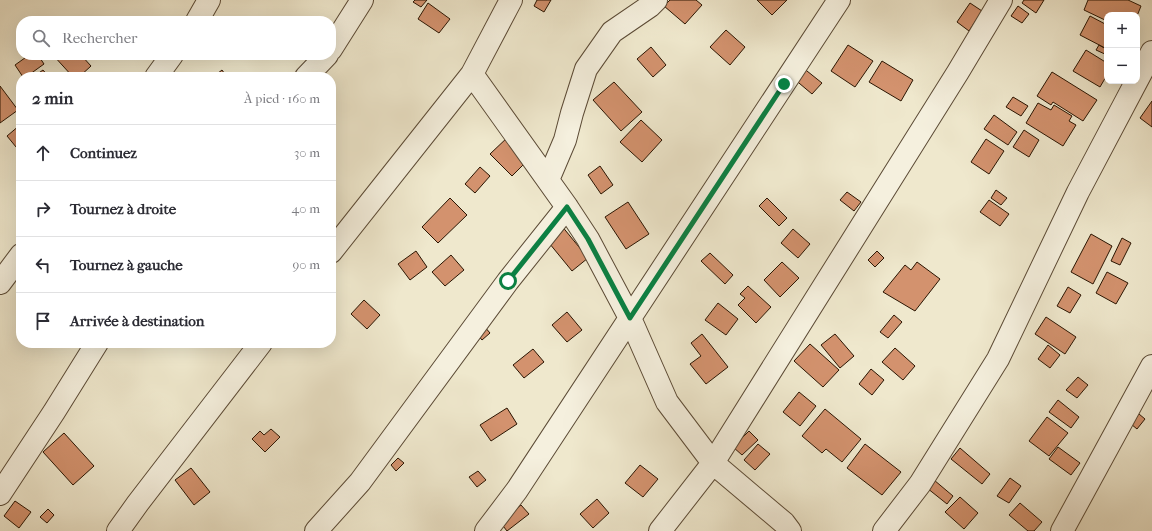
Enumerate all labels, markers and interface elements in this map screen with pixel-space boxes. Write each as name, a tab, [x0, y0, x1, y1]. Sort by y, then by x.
map controls	[1104, 12, 1140, 84]
button: +	[1104, 12, 1140, 48]
search box	[16, 16, 336, 60]
icon: search	[30, 27, 52, 49]
text: Rechercher	[62, 29, 137, 47]
button: −	[1104, 48, 1140, 84]
route end	[775, 75, 793, 93]
text: 2 min	[32, 88, 73, 108]
text: À pied · 160 m	[244, 91, 320, 106]
icon: ahead	[32, 142, 54, 164]
text: Continuez	[70, 144, 137, 162]
text: 30 m	[294, 145, 320, 160]
icon: right	[32, 198, 54, 220]
text: Tournez à droite	[70, 200, 176, 218]
text: 40 m	[292, 201, 320, 216]
icon: left	[32, 254, 54, 276]
text: Tournez à gauche	[70, 256, 183, 274]
text: 90 m	[292, 257, 320, 272]
route start	[499, 272, 517, 290]
icon: arrive	[32, 310, 54, 332]
text: Arrivée à destination	[70, 312, 205, 330]

